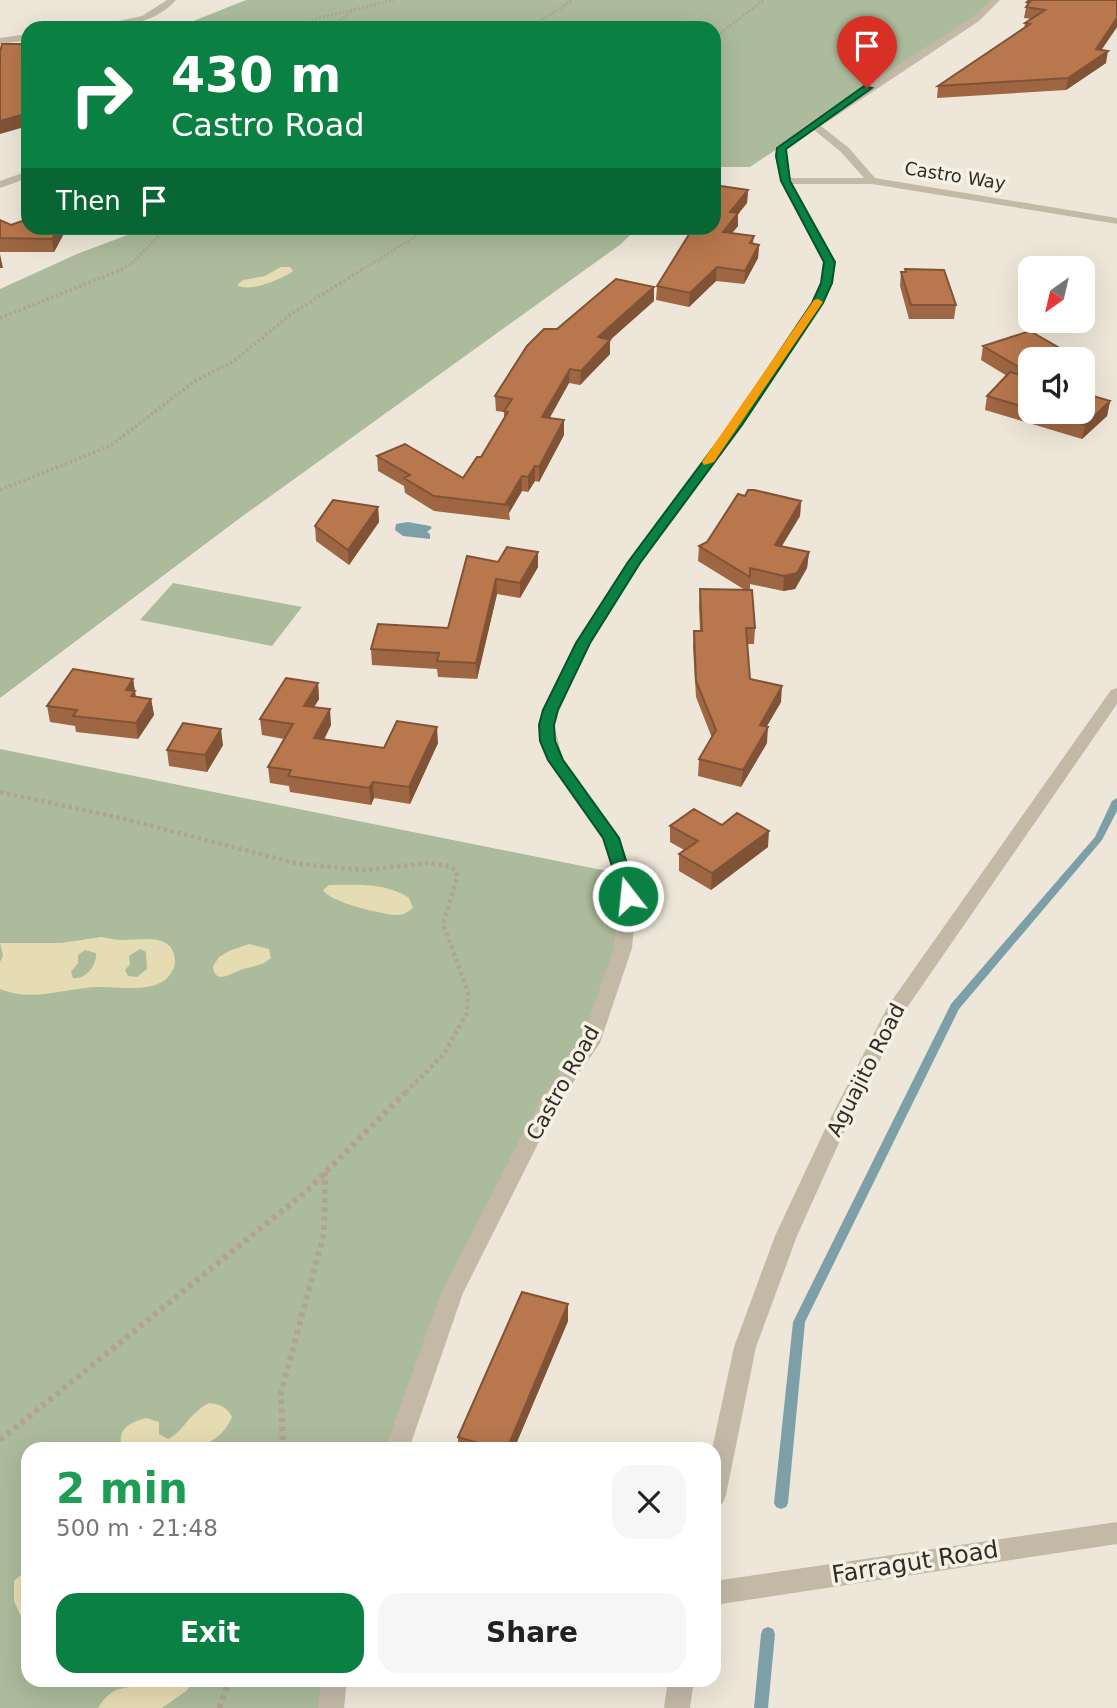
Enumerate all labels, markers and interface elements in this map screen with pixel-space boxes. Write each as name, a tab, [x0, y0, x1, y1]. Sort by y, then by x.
pin	[837, 16, 897, 88]
icon: arrive	[848, 27, 886, 65]
text: 430 m	[171, 47, 341, 104]
icon: right	[56, 49, 147, 140]
text: Castro Road	[171, 106, 365, 144]
street label: Castro Way	[903, 157, 1007, 194]
icon: arrive	[135, 182, 173, 220]
text: Then	[56, 186, 121, 216]
north arrow	[1018, 256, 1096, 332]
map controls	[1018, 256, 1095, 424]
button: sound	[1018, 347, 1095, 424]
position arrow	[591, 859, 665, 933]
street label: Aguajito Road	[822, 1000, 910, 1140]
street label: Castro Road	[522, 1022, 604, 1144]
text: 2 min	[56, 1464, 188, 1513]
button: close	[612, 1465, 686, 1539]
text: 500 m · 21:48	[56, 1515, 218, 1541]
street label: Farragut Road	[830, 1535, 1000, 1589]
button: Exit	[56, 1593, 364, 1673]
button: Share	[378, 1593, 686, 1673]

